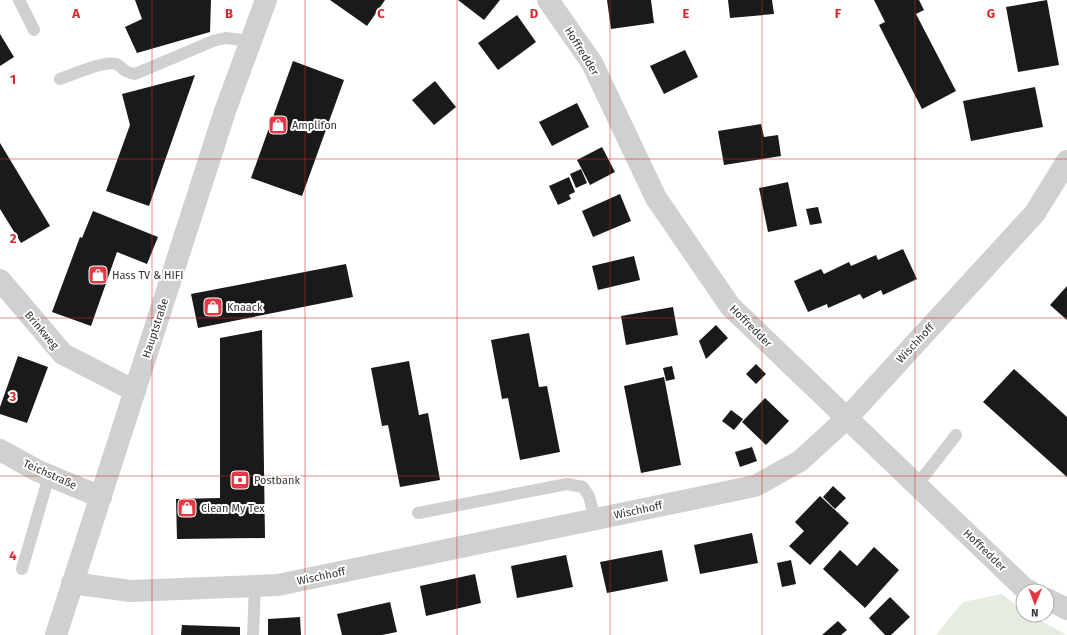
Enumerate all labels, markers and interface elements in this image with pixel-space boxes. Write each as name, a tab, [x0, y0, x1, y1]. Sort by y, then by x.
text: A	[71, 6, 80, 21]
text: B	[225, 6, 233, 21]
text: C	[377, 6, 385, 21]
text: D	[530, 6, 539, 21]
text: E	[683, 6, 690, 21]
text: F	[835, 6, 842, 21]
text: G	[987, 6, 995, 21]
street label: Hoffredder	[562, 25, 602, 78]
text: 1	[10, 72, 16, 87]
shop icon: Amplifon	[267, 114, 289, 136]
place label: Amplifon	[292, 119, 337, 132]
text: 2	[10, 231, 17, 246]
shop icon: Hass TV & HIFI	[87, 264, 109, 286]
place label: Hass TV & HIFI	[112, 269, 183, 282]
shop icon: Knaack	[202, 296, 224, 318]
street label: Hauptstraße	[140, 297, 171, 360]
place label: Knaack	[227, 301, 263, 314]
street label: Hoffredder	[727, 302, 775, 351]
street label: Brinkweg	[22, 309, 61, 352]
street label: Wischhoff	[894, 320, 938, 366]
text: 3	[9, 389, 17, 404]
street label: Teichstraße	[21, 457, 79, 492]
bank icon: Postbank	[229, 469, 251, 491]
place label: Postbank	[254, 474, 300, 487]
shop icon: Clean My Tex	[176, 497, 198, 519]
street label: Wischhoff	[613, 499, 665, 522]
place label: Clean My Tex	[201, 502, 265, 515]
street label: Hoffredder	[961, 527, 1009, 575]
text: 4	[9, 548, 17, 563]
street label: Wischhoff	[296, 565, 348, 588]
north arrow	[1015, 583, 1055, 623]
text: N	[1031, 606, 1039, 619]

